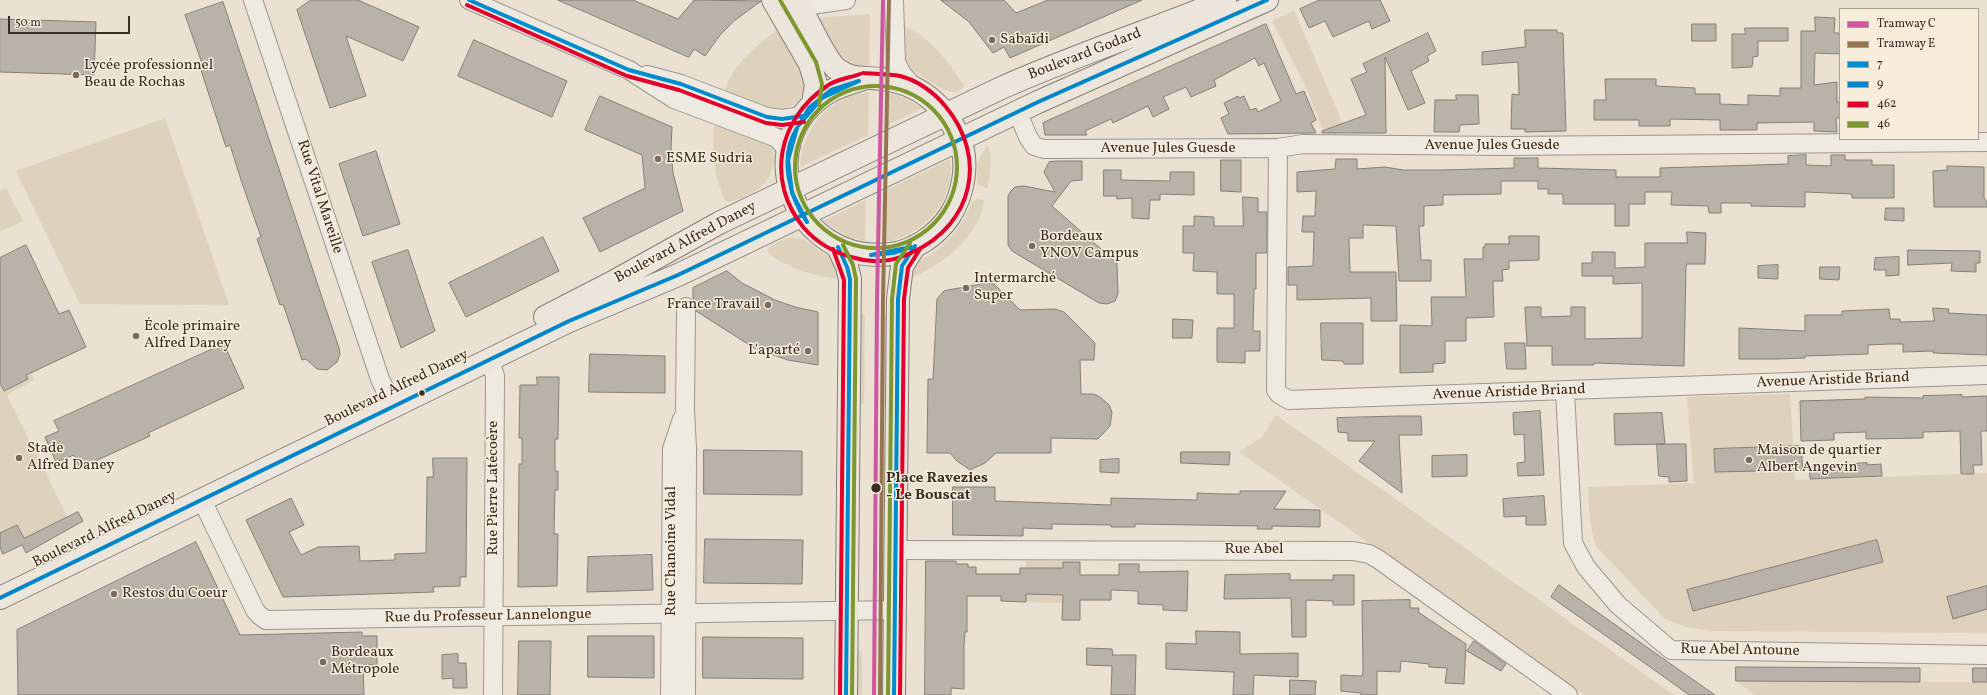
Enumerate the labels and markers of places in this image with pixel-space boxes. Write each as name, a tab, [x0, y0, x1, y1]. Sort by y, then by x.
place label: Sabaïdi	[1000, 31, 1049, 49]
marker: Sabaïdi	[987, 35, 997, 45]
place label: Lycée professionnel Beau de Rochas	[84, 57, 213, 92]
marker: Lycée professionnel Beau de Rochas	[71, 70, 81, 80]
place label: ESME Sudria	[666, 150, 753, 168]
marker: ESME Sudria	[653, 154, 663, 164]
place label: Bordeaux YNOV Campus	[1040, 228, 1139, 263]
marker: Bordeaux YNOV Campus	[1027, 241, 1037, 251]
place label: Intermarché Super	[974, 270, 1056, 305]
marker: Intermarché Super	[961, 283, 971, 293]
place label: France Travail	[667, 296, 760, 314]
marker: France Travail	[763, 300, 773, 310]
place label: École primaire Alfred Daney	[144, 318, 240, 353]
marker: École primaire Alfred Daney	[131, 331, 141, 341]
place label: L'aparté	[748, 342, 800, 360]
marker: L'aparté	[803, 346, 813, 356]
unlabelled marker	[417, 388, 427, 398]
place label: Stade Alfred Daney	[27, 440, 114, 475]
place label: Maison de quartier Albert Angevin	[1757, 442, 1881, 477]
marker: Stade Alfred Daney	[14, 453, 24, 463]
marker: Maison de quartier Albert Angevin	[1744, 455, 1754, 465]
place label: Place Ravezies - Le Bouscat	[886, 470, 988, 505]
marker: Place Ravezies - Le Bouscat	[869, 481, 883, 495]
place label: Restos du Coeur	[122, 585, 228, 603]
marker: Restos du Coeur	[109, 589, 119, 599]
place label: Bordeaux Métropole	[331, 644, 399, 679]
marker: Bordeaux Métropole	[318, 657, 328, 667]

